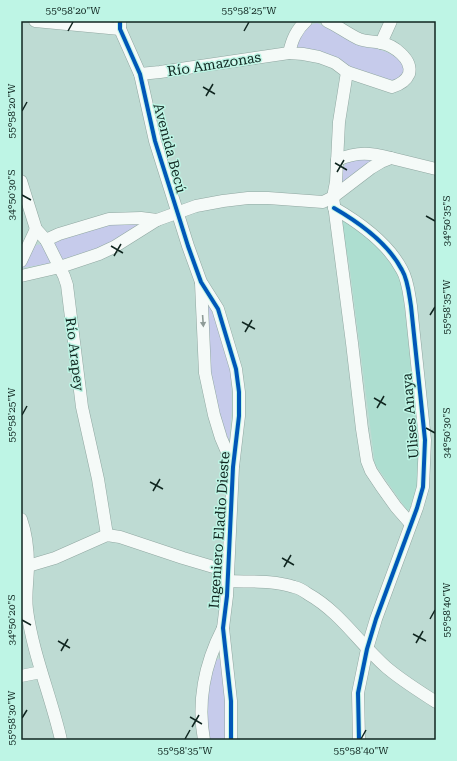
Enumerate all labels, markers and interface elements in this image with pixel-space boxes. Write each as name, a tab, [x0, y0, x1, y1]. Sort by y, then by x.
text: 55°58'20"W	[46, 5, 101, 16]
text: 55°58'25"W	[222, 5, 277, 16]
street label: Río Amazonas	[166, 49, 262, 79]
text: 55°58'20"W	[6, 83, 17, 138]
street label: Avenida Becú	[150, 101, 190, 195]
text: 34°50'30"S	[6, 170, 17, 220]
text: 34°50'35"S	[441, 196, 452, 246]
text: 55°58'35"W	[441, 279, 452, 334]
one-way arrow	[199, 315, 206, 327]
street label: Río Arapey	[63, 316, 88, 393]
street label: Ulises Anaya	[398, 372, 422, 460]
text: 55°58'25"W	[6, 387, 17, 442]
text: 34°50'30"S	[441, 408, 452, 458]
street label: Ingeniero Eladio Dieste	[206, 451, 232, 609]
text: 55°58'40"W	[441, 582, 452, 637]
text: 34°50'20"S	[6, 595, 17, 645]
text: 55°58'30"W	[6, 690, 17, 745]
text: 55°58'35"W	[158, 745, 213, 756]
text: 55°58'40"W	[334, 745, 389, 756]

